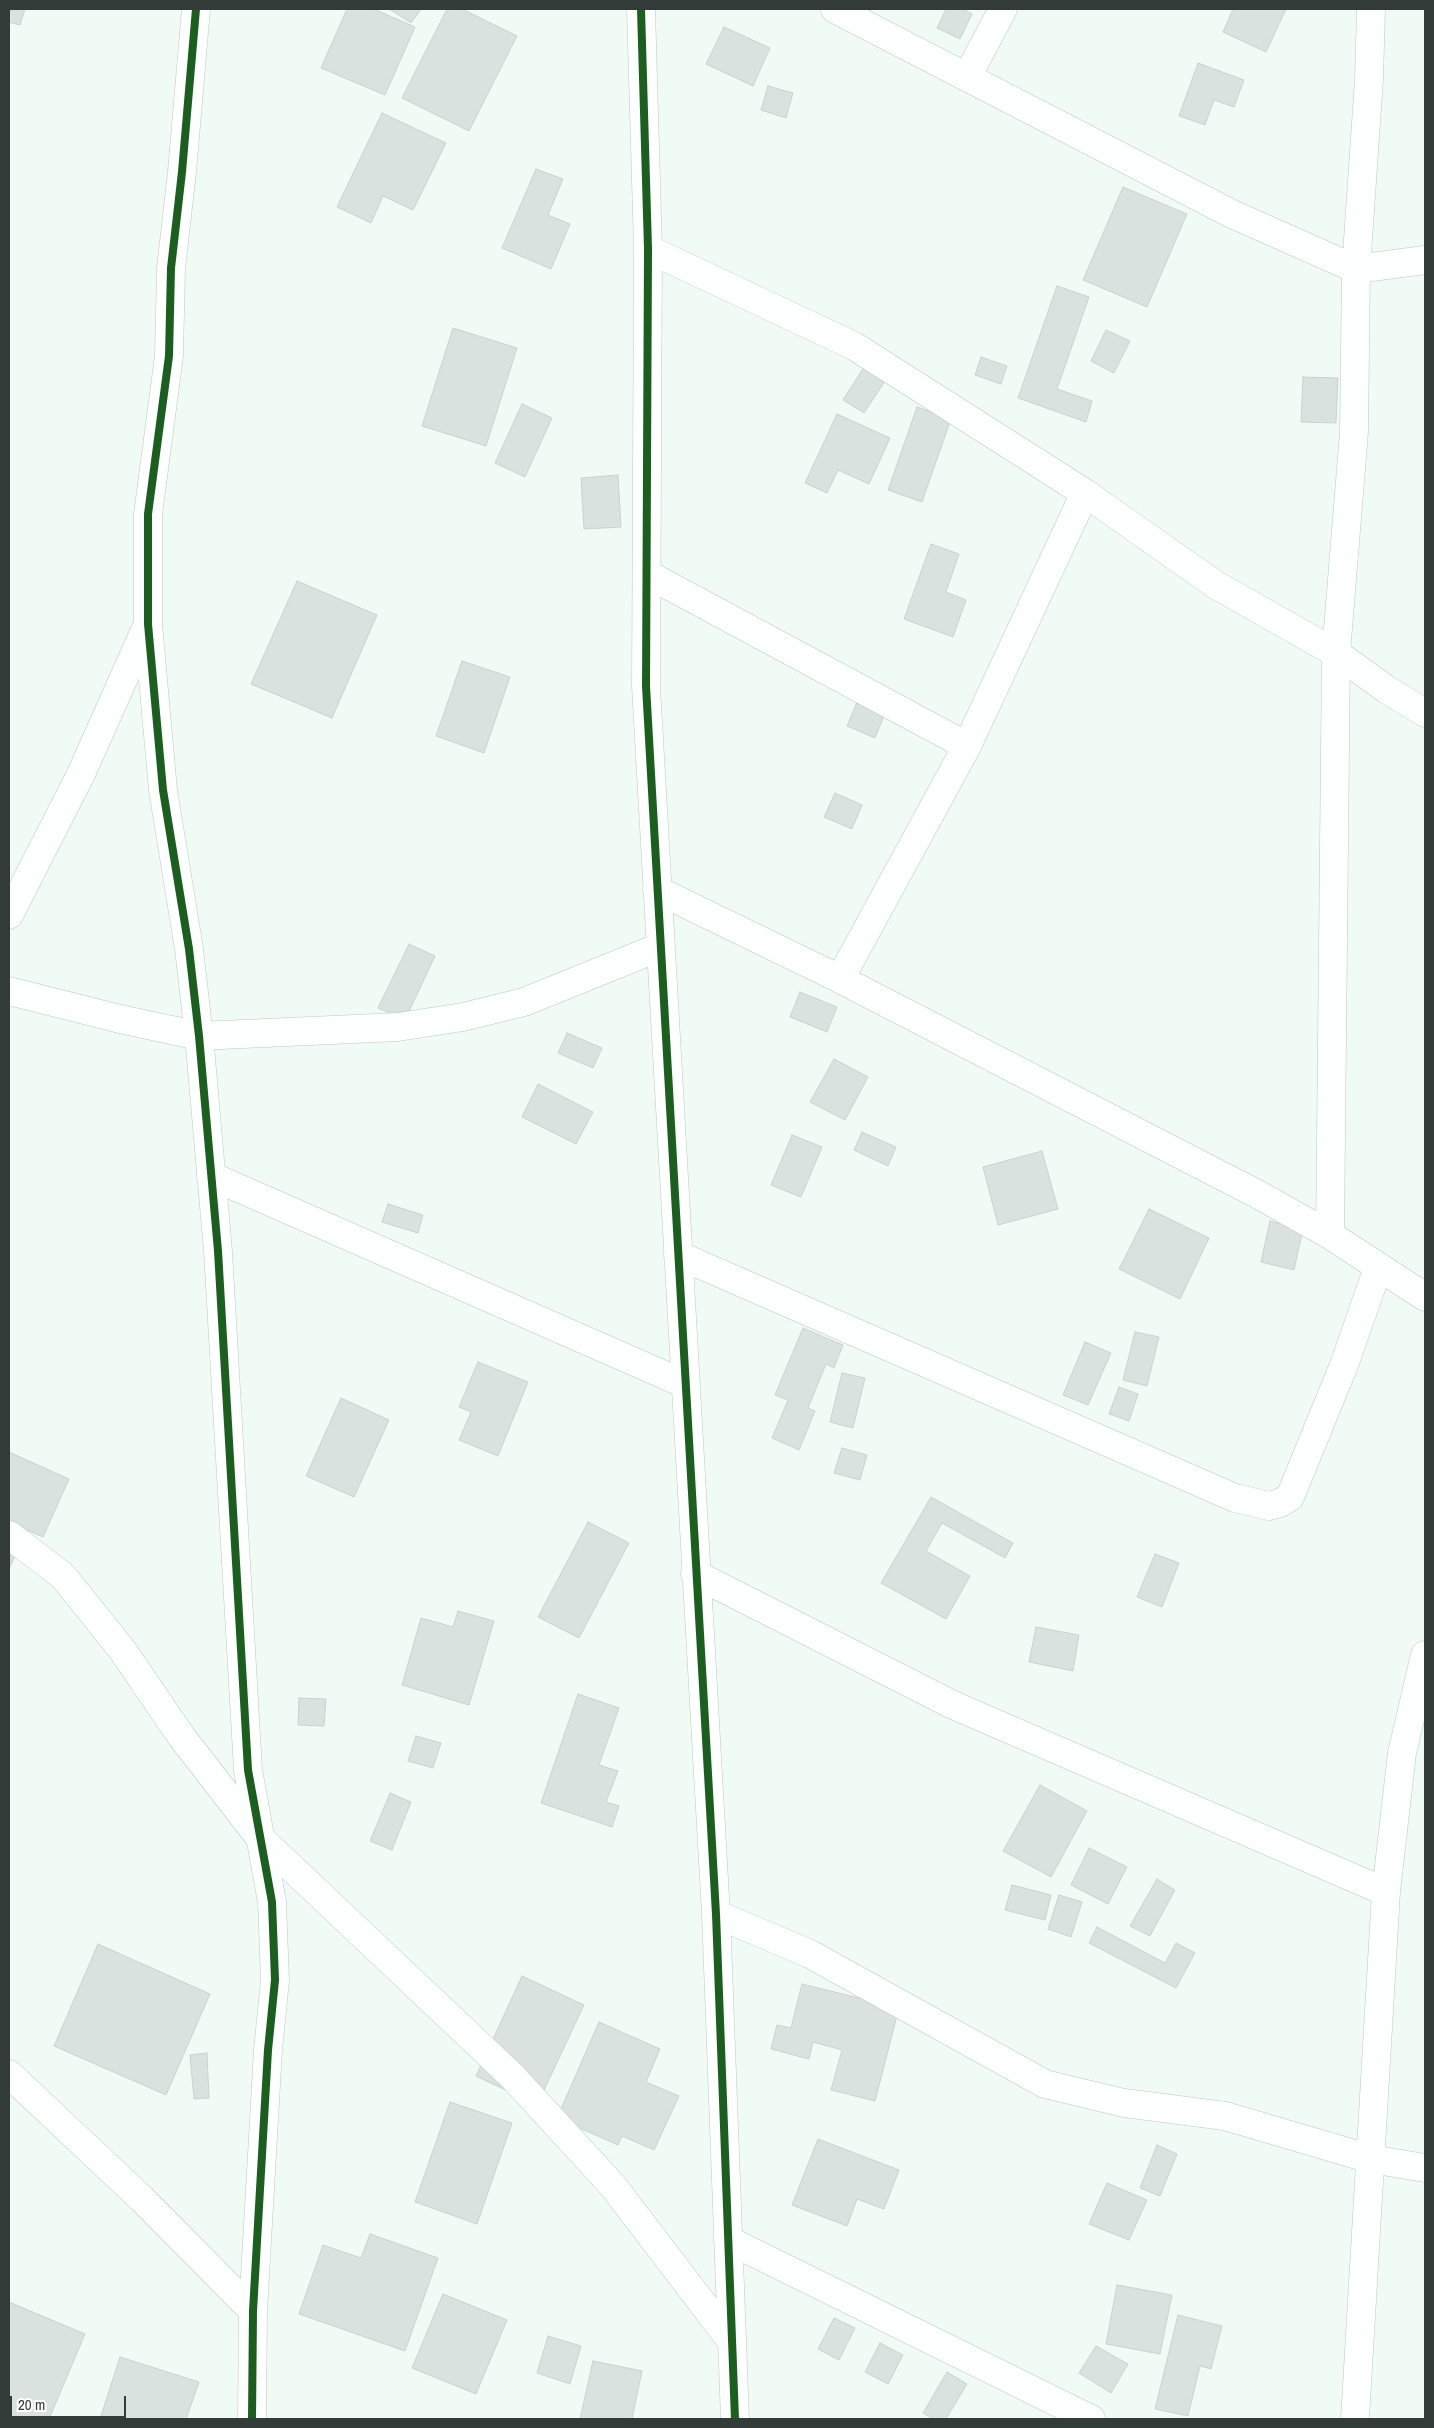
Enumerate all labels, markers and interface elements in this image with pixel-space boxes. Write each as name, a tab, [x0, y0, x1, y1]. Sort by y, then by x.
scale bar	[12, 2386, 129, 2418]
text: 20 m	[18, 2394, 45, 2415]

